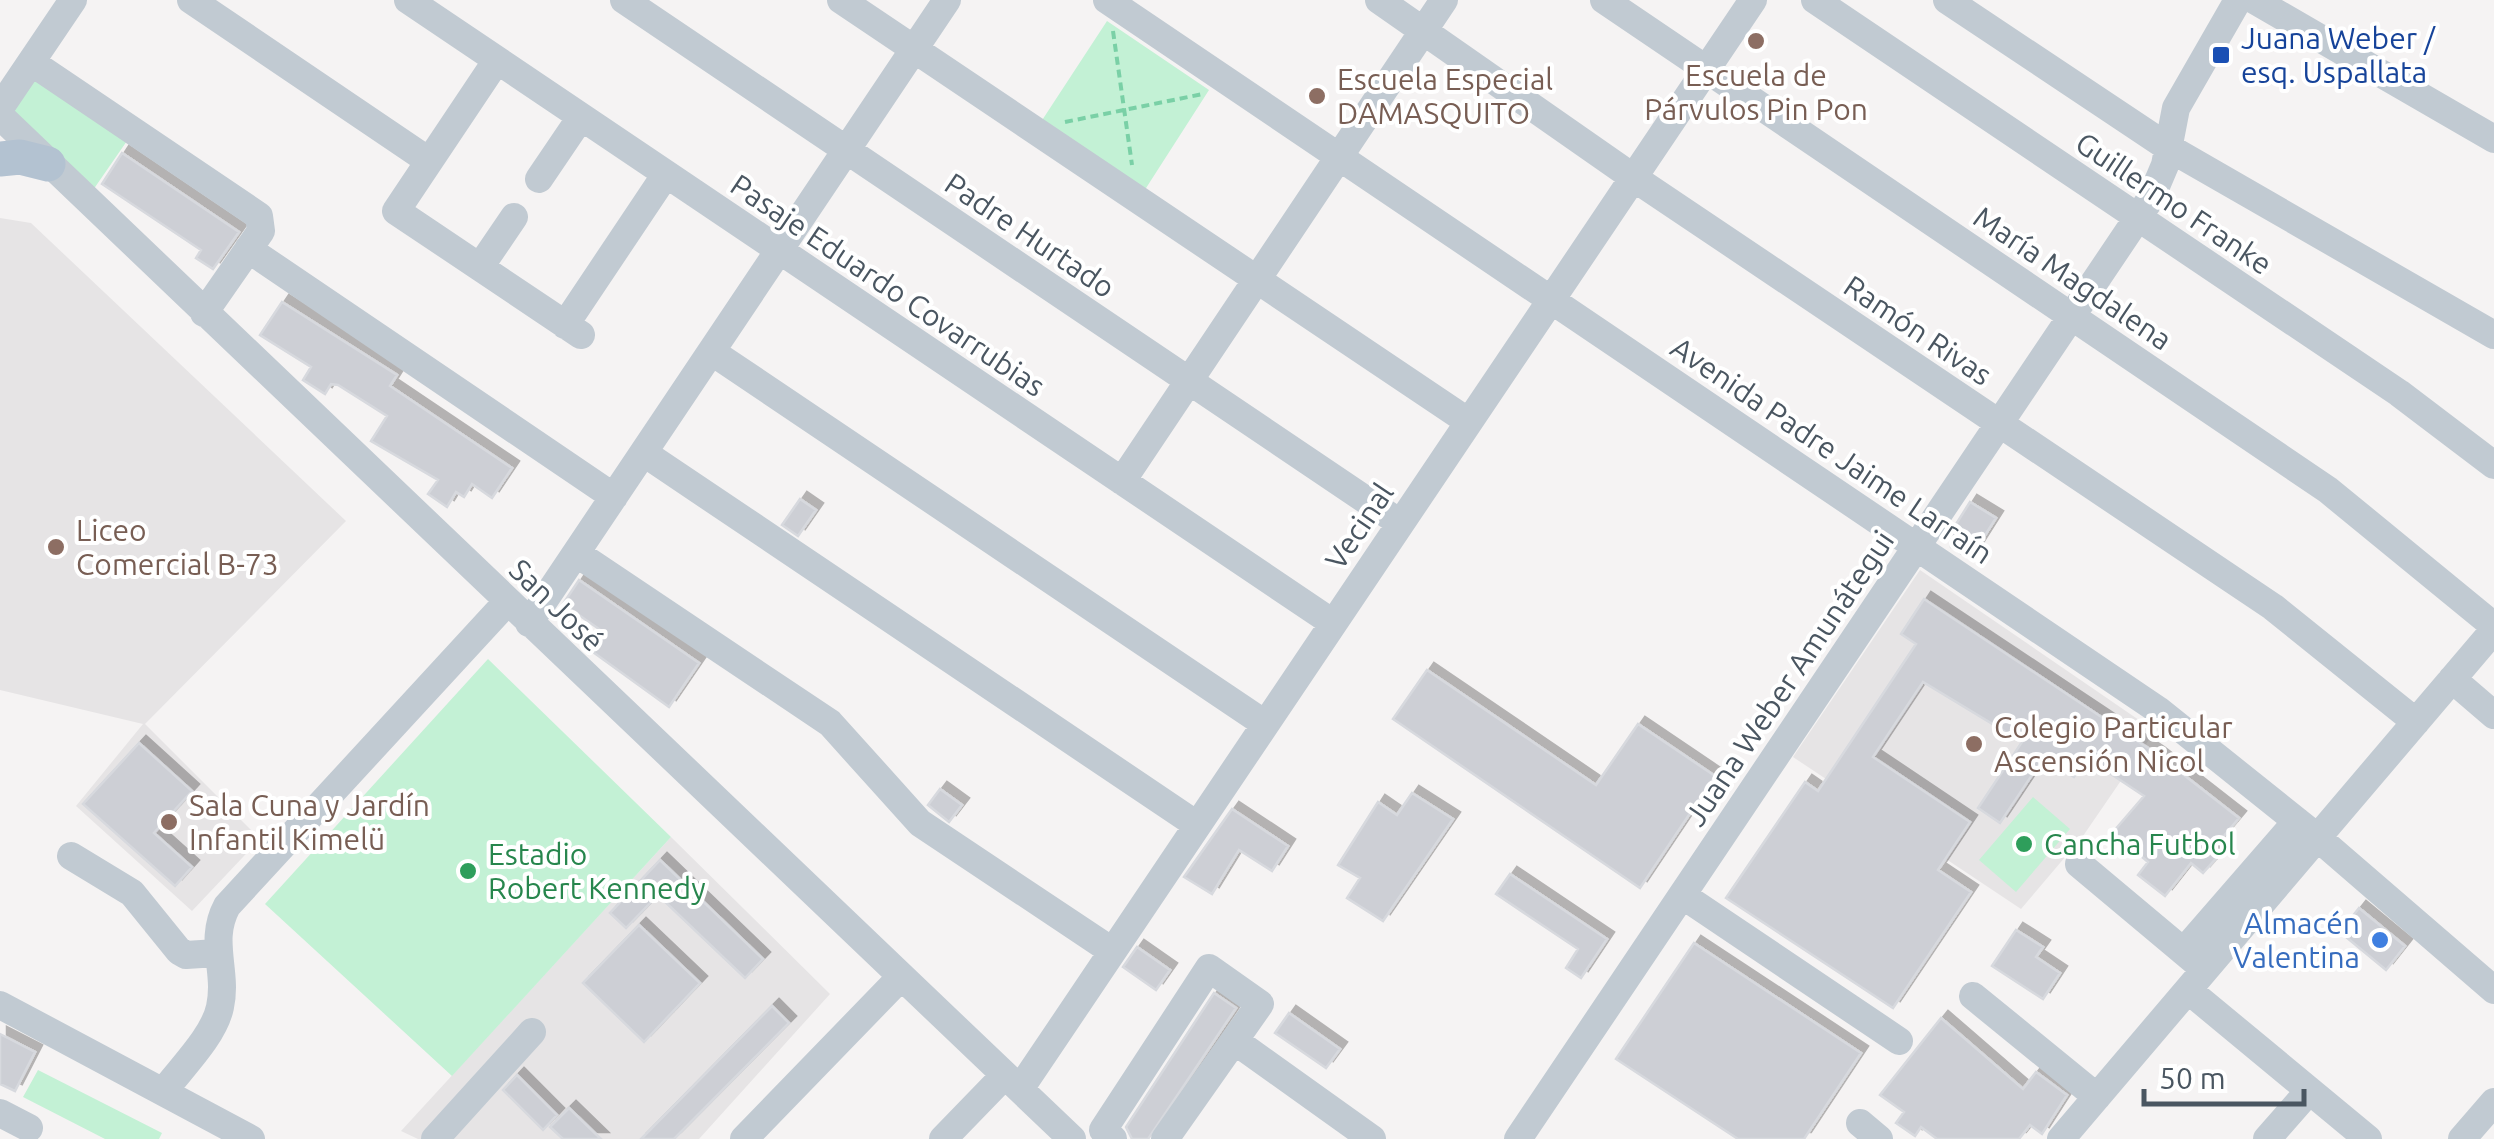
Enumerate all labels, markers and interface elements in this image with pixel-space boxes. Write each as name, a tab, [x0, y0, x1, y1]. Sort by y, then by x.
place label: Juana Weber / esq. Uspallata	[2241, 21, 2436, 89]
marker: Escuela de Párvulos Pin Pon	[1745, 30, 1767, 52]
marker: Juana Weber / esq. Uspallata	[2210, 44, 2232, 66]
place label: Escuela de Párvulos Pin Pon	[1644, 58, 1868, 126]
place label: Escuela Especial DAMASQUITO	[1337, 62, 1553, 130]
marker: Escuela Especial DAMASQUITO	[1306, 85, 1328, 107]
street label: Guillermo Franke	[2070, 125, 2278, 281]
street label: Padre Hurtado	[939, 166, 1121, 304]
street label: Pasaje Eduardo Covarrubias	[725, 167, 1051, 403]
street label: María Magdalena	[1968, 199, 2178, 357]
street label: Ramón Rivas	[1838, 268, 1998, 392]
street label: Avenida Padre Jaime Larraín	[1665, 330, 1999, 570]
street label: Vecinal	[1318, 477, 1400, 575]
place label: Liceo Comercial B-73	[76, 513, 279, 581]
street label: Juana Weber Amunátegui	[1678, 524, 1900, 832]
marker: Liceo Comercial B-73	[45, 536, 67, 558]
street label: San José	[503, 552, 611, 658]
place label: Colegio Particular Ascensión Nicol	[1994, 710, 2233, 778]
marker: Colegio Particular Ascensión Nicol	[1963, 733, 1985, 755]
place label: Sala Cuna y Jardín Infantil Kimelü	[189, 788, 430, 856]
marker: Sala Cuna y Jardín Infantil Kimelü	[158, 811, 180, 833]
place label: Cancha Futbol	[2044, 827, 2236, 861]
marker: Cancha Futbol	[2013, 833, 2035, 855]
place label: Estadio Robert Kennedy	[488, 837, 706, 905]
marker: Estadio Robert Kennedy	[457, 860, 479, 882]
place label: Almacén Valentina	[2233, 906, 2360, 974]
marker: Almacén Valentina	[2369, 929, 2391, 951]
scale bar	[2144, 1044, 2304, 1106]
text: 50 m	[2159, 1061, 2226, 1095]

